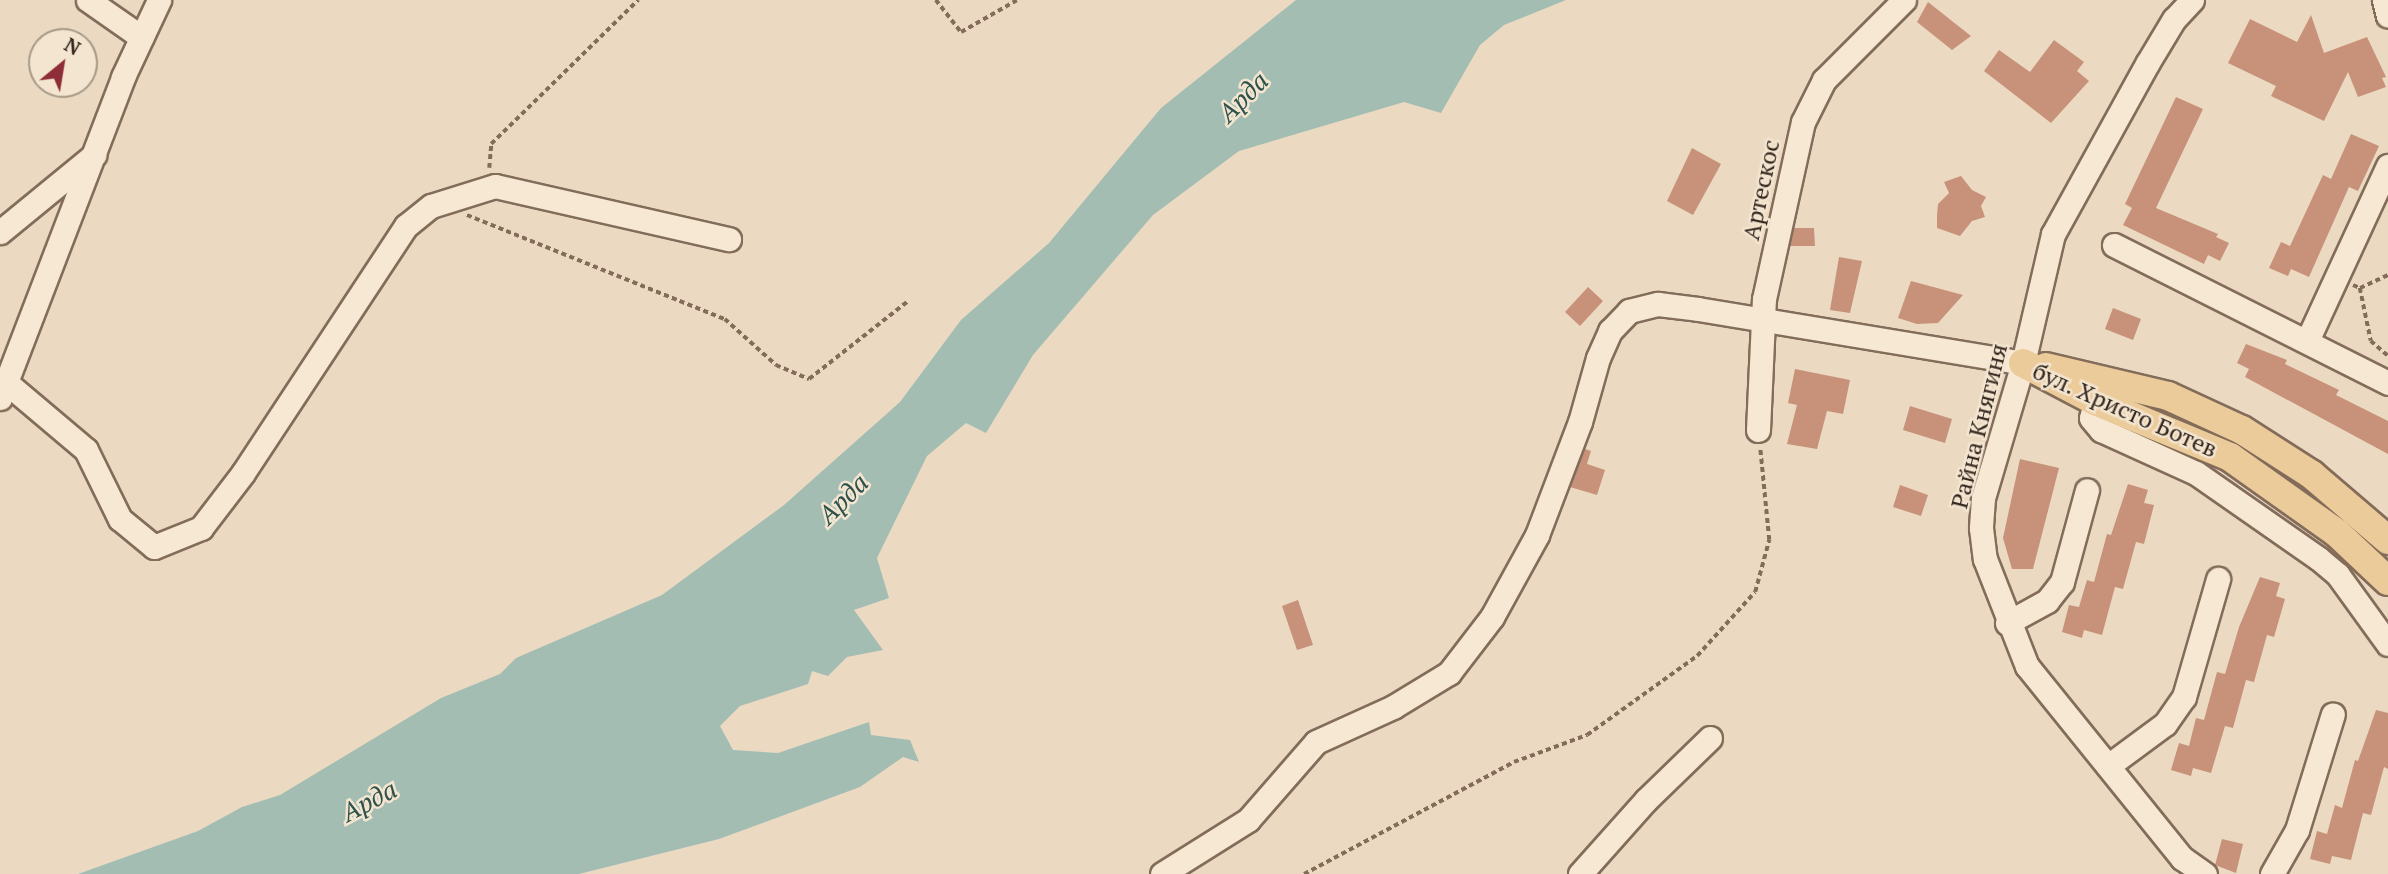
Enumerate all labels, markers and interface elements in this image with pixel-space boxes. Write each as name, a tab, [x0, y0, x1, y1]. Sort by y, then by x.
north arrow	[28, 28, 98, 98]
text: N	[60, 32, 85, 61]
water label: Арда	[1211, 65, 1275, 129]
street label: Артескос	[1736, 137, 1786, 243]
street label: Райна Княгиня	[1945, 340, 2013, 512]
street label: бул. Христо Ботев	[2028, 356, 2222, 464]
water label: Арда	[811, 467, 875, 531]
water label: Арда	[336, 774, 402, 828]

